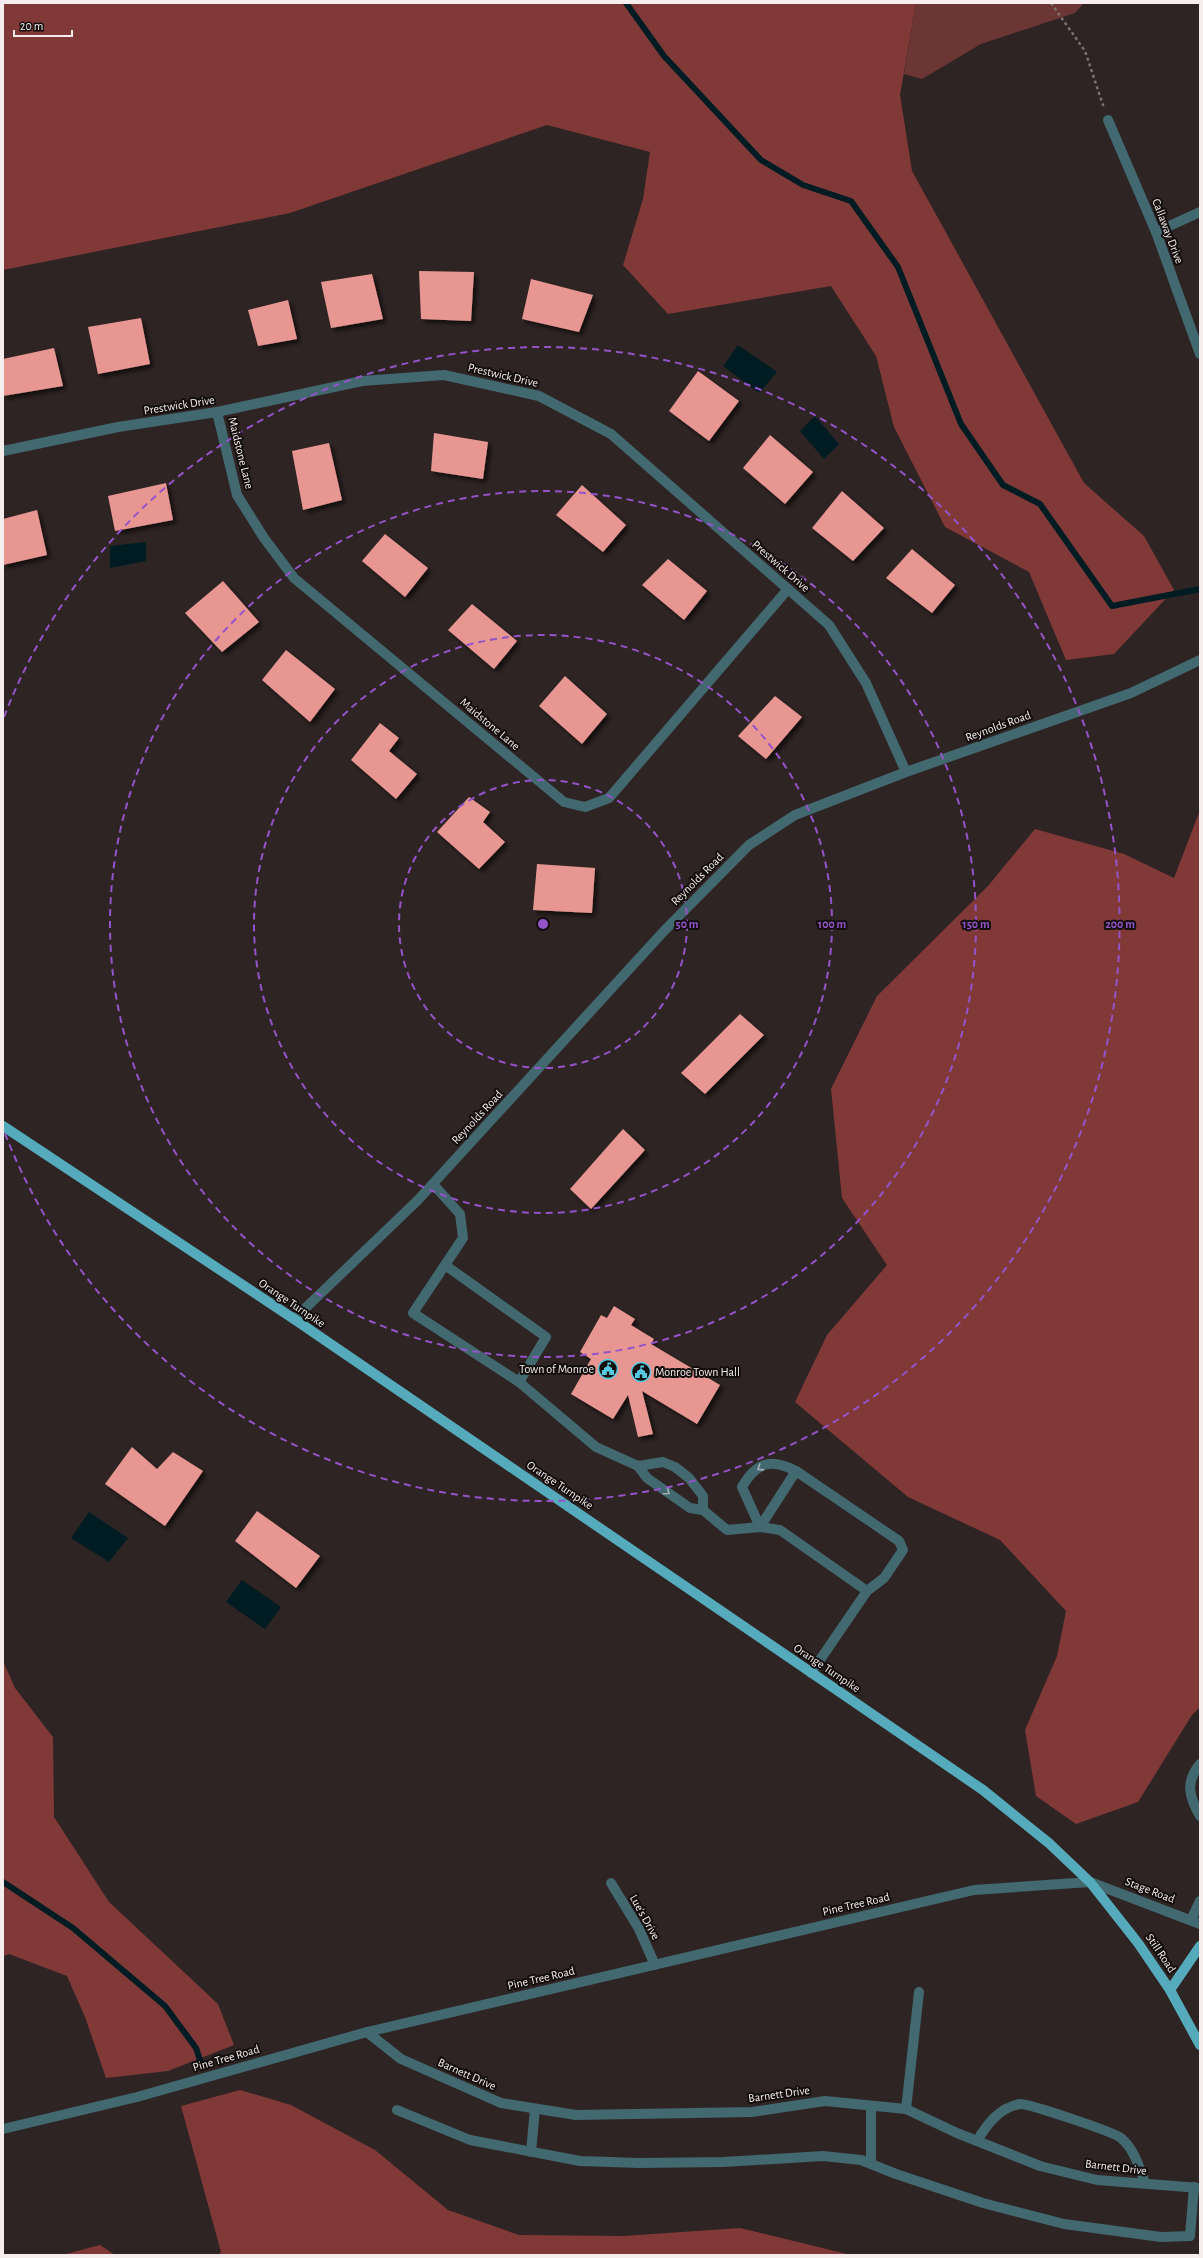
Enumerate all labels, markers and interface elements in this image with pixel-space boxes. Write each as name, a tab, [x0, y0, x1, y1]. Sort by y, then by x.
scale bar	[14, 12, 72, 38]
text: 20 m	[20, 20, 43, 32]
street label: Callaway Drive	[1149, 197, 1186, 265]
street label: Prestwick Drive	[467, 361, 539, 389]
street label: Prestwick Drive	[143, 393, 215, 417]
street label: Maidstone Lane	[226, 416, 256, 490]
street label: Prestwick Drive	[750, 538, 812, 594]
street label: Maidstone Lane	[458, 696, 522, 752]
street label: Reynolds Road	[964, 709, 1033, 744]
street label: Reynolds Road	[669, 851, 726, 908]
centre of rings	[536, 917, 550, 931]
text: 50 m	[676, 918, 699, 930]
text: 100 m	[818, 918, 846, 930]
text: 150 m	[962, 918, 990, 930]
text: 200 m	[1105, 918, 1135, 930]
street label: Reynolds Road	[449, 1088, 505, 1147]
street label: Orange Turnpike	[257, 1276, 327, 1330]
public building icon: Town of Monroe	[597, 1358, 619, 1380]
public building icon: Monroe Town Hall	[630, 1361, 652, 1383]
place label: Town of Monroe	[519, 1363, 594, 1375]
place label: Monroe Town Hall	[655, 1366, 740, 1378]
street label: Orange Turnpike	[525, 1458, 595, 1512]
one-way arrow	[758, 1463, 765, 1470]
one-way arrow	[662, 1487, 669, 1494]
street label: Orange Turnpike	[792, 1641, 862, 1695]
street label: Stage Road	[1123, 1875, 1177, 1905]
street label: Pine Tree Road	[821, 1890, 891, 1918]
street label: Lue's Drive	[628, 1892, 662, 1942]
street label: Still Road	[1144, 1931, 1178, 1975]
street label: Pine Tree Road	[506, 1964, 576, 1992]
street label: Pine Tree Road	[191, 2043, 261, 2073]
street label: Barnett Drive	[436, 2056, 498, 2092]
street label: Barnett Drive	[747, 2084, 811, 2104]
street label: Barnett Drive	[1084, 2157, 1148, 2177]

